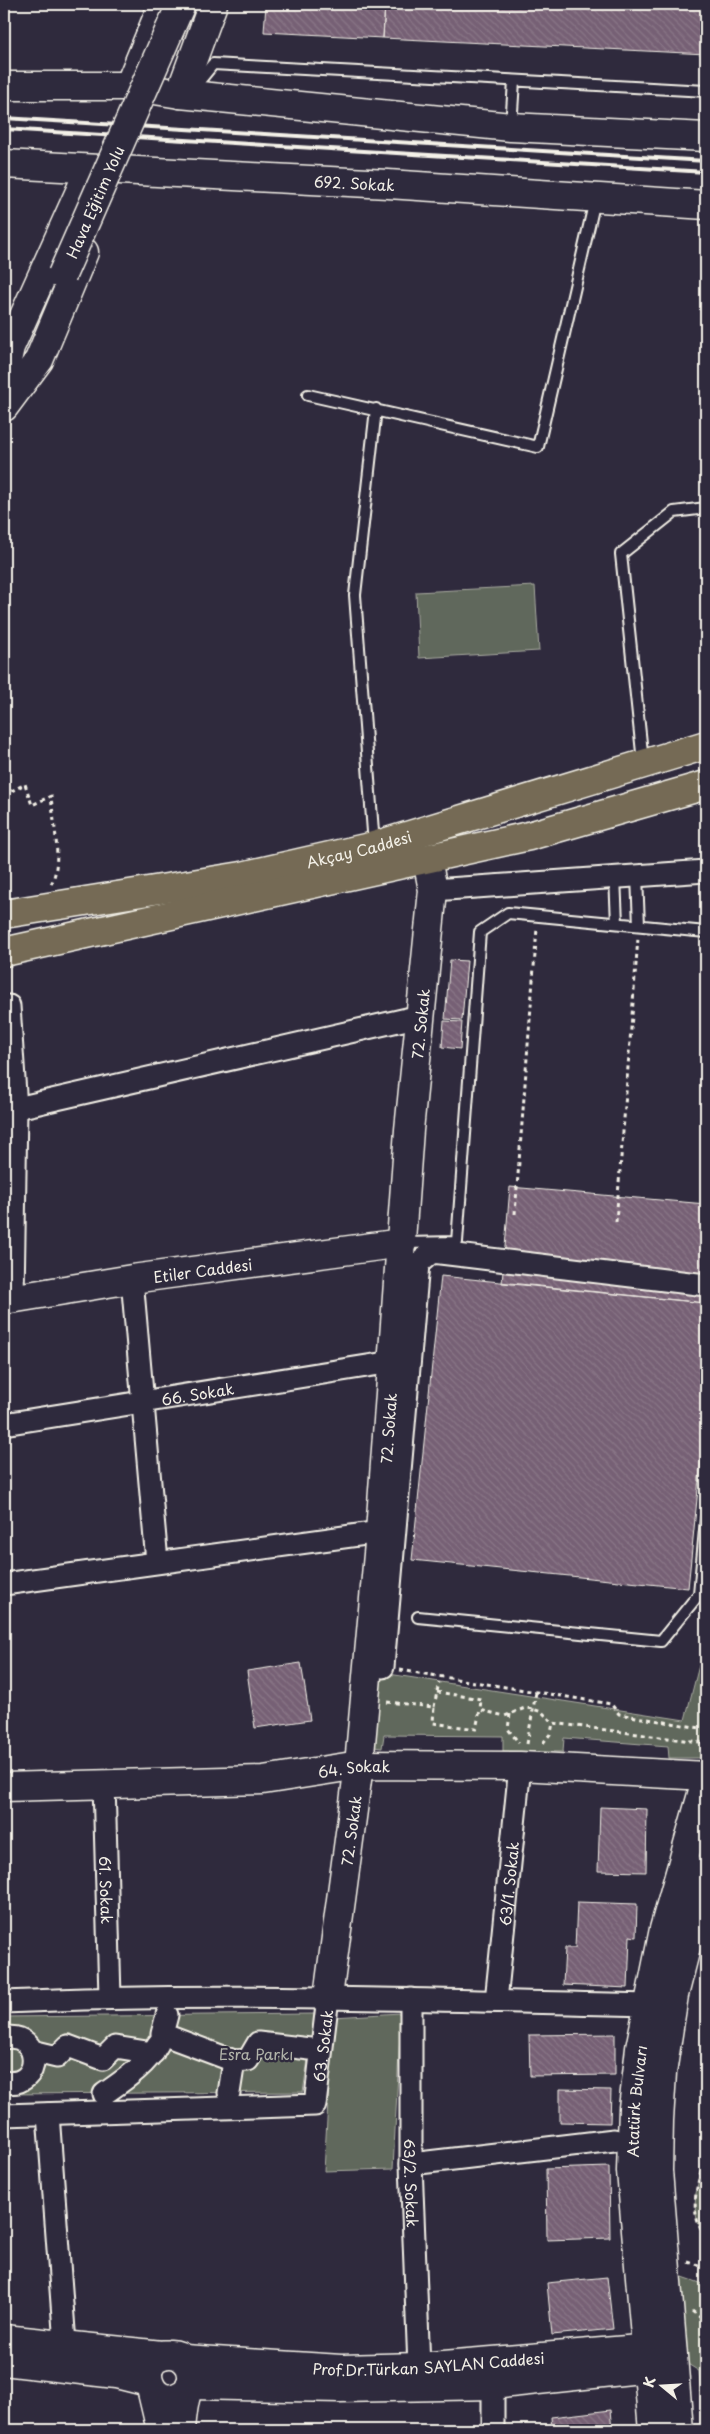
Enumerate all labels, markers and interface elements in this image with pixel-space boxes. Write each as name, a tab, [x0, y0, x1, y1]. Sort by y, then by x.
street label: Hava Eğitim Yolu	[59, 142, 129, 262]
street label: 692. Sokak	[314, 169, 396, 196]
street label: Akçay Caddesi	[304, 824, 414, 873]
street label: 72. Sokak	[405, 987, 435, 1060]
street label: Etiler Caddesi	[152, 1252, 254, 1288]
street label: 66. Sokak	[160, 1376, 236, 1410]
street label: 72. Sokak	[373, 1392, 402, 1464]
street label: 64. Sokak	[316, 1753, 391, 1783]
street label: 72. Sokak	[334, 1794, 366, 1867]
street label: 63/1. Sokak	[492, 1840, 524, 1927]
street label: 61. Sokak	[95, 1856, 119, 1925]
street label: 63. Sokak	[306, 2008, 338, 2083]
park label: Esra Parkı	[219, 2042, 293, 2065]
street label: Atatürk Bulvarı	[620, 2043, 652, 2158]
street label: 63/2. Sokak	[400, 2139, 425, 2228]
street label: Prof.Dr.Türkan SAYLAN Caddesi	[312, 2345, 545, 2381]
north arrow	[638, 2362, 688, 2412]
text: K	[638, 2374, 661, 2390]

